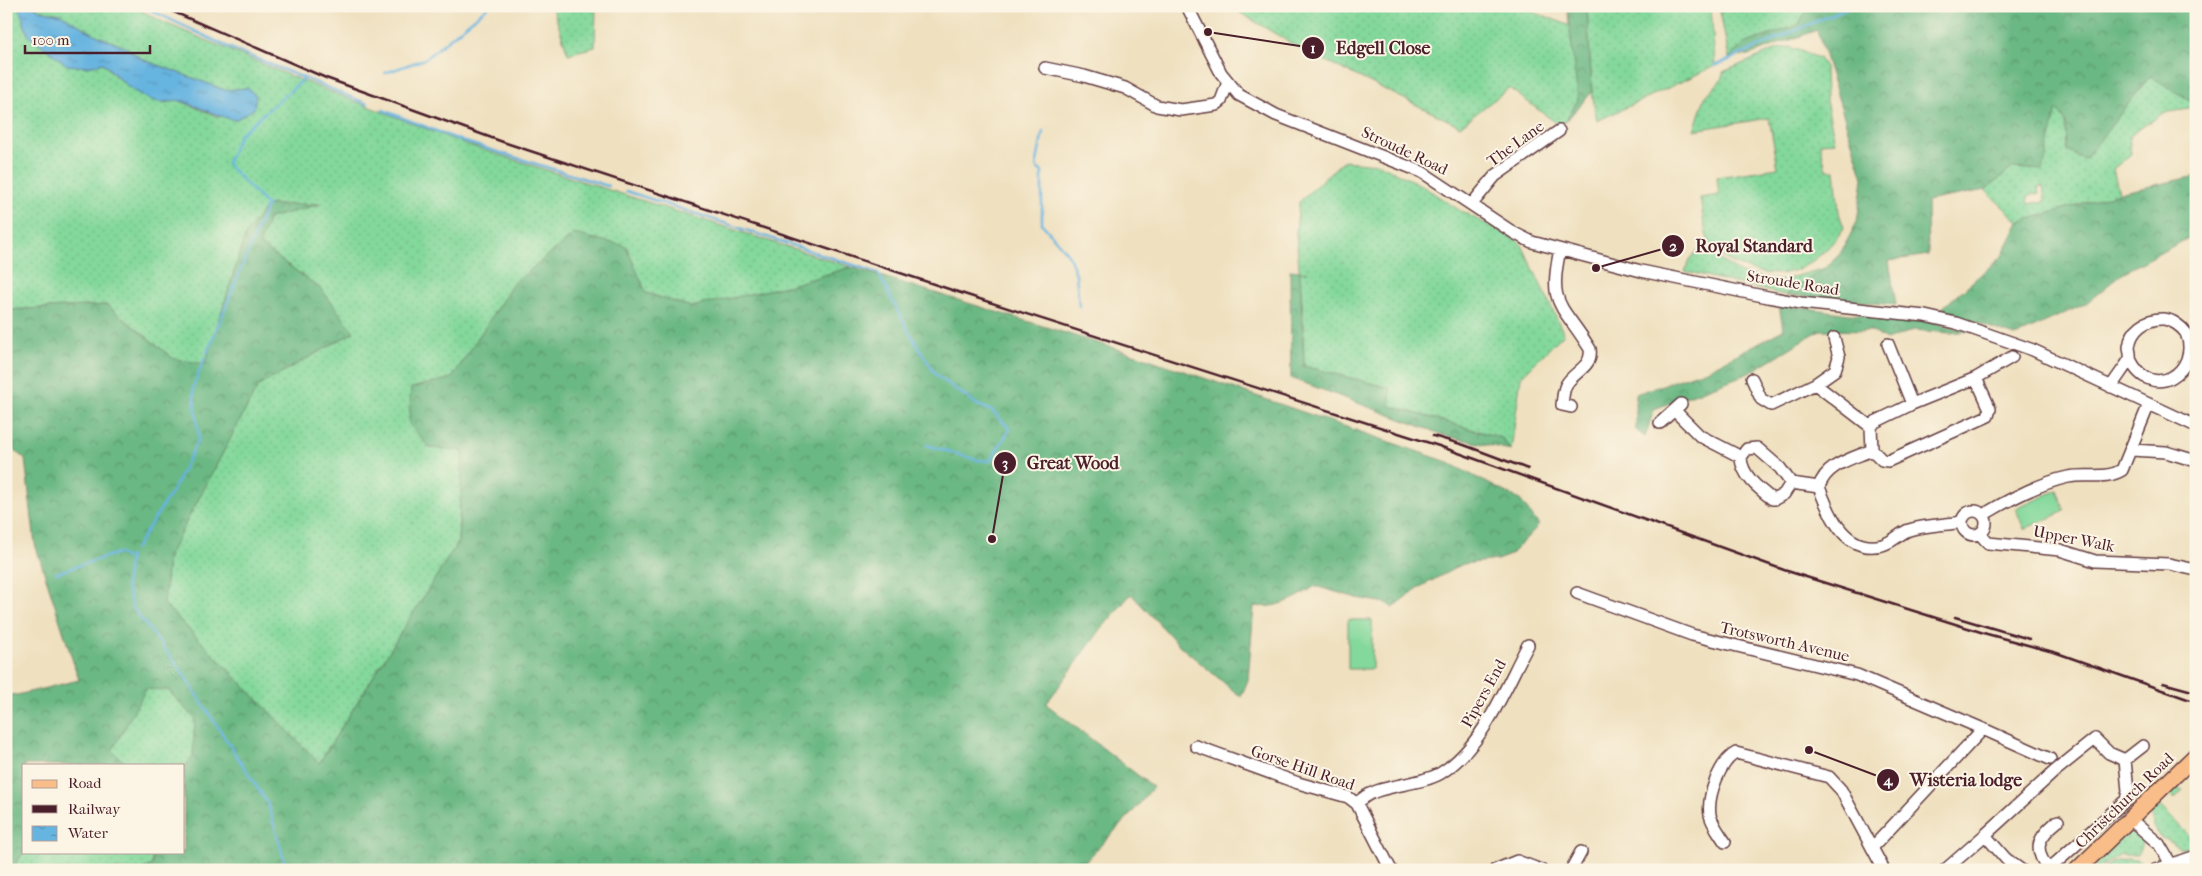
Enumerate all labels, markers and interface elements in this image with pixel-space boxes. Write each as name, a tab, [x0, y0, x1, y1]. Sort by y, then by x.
scale bar	[25, 22, 150, 54]
text: 100 m	[32, 31, 70, 49]
callout: Edgell Close	[1300, 31, 1440, 64]
text: Edgell Close	[1336, 38, 1430, 59]
text: 1	[1310, 39, 1316, 57]
street label: The Lane	[1483, 116, 1547, 170]
street label: Stroude Road	[1358, 122, 1451, 179]
callout: Royal Standard	[1660, 229, 1823, 262]
text: Royal Standard	[1695, 236, 1814, 257]
text: 2	[1669, 237, 1677, 255]
street label: Stroude Road	[1745, 266, 1841, 299]
callout: Great Wood	[992, 447, 1129, 480]
text: Great Wood	[1027, 453, 1120, 474]
text: 3	[1002, 454, 1008, 472]
street label: Upper Walk	[2032, 521, 2117, 556]
street label: Trotsworth Avenue	[1718, 617, 1852, 666]
street label: Pipers End	[1457, 656, 1510, 731]
street label: Gorse Hill Road	[1248, 741, 1358, 794]
street label: Christchurch Road	[2071, 748, 2178, 852]
callout: Wisteria lodge	[1875, 763, 2032, 796]
legend	[22, 764, 185, 854]
text: Wisteria lodge	[1909, 770, 2022, 791]
text: 4	[1883, 771, 1894, 789]
text: Road	[68, 774, 102, 792]
text: Railway	[68, 800, 121, 818]
text: Water	[67, 824, 108, 842]

